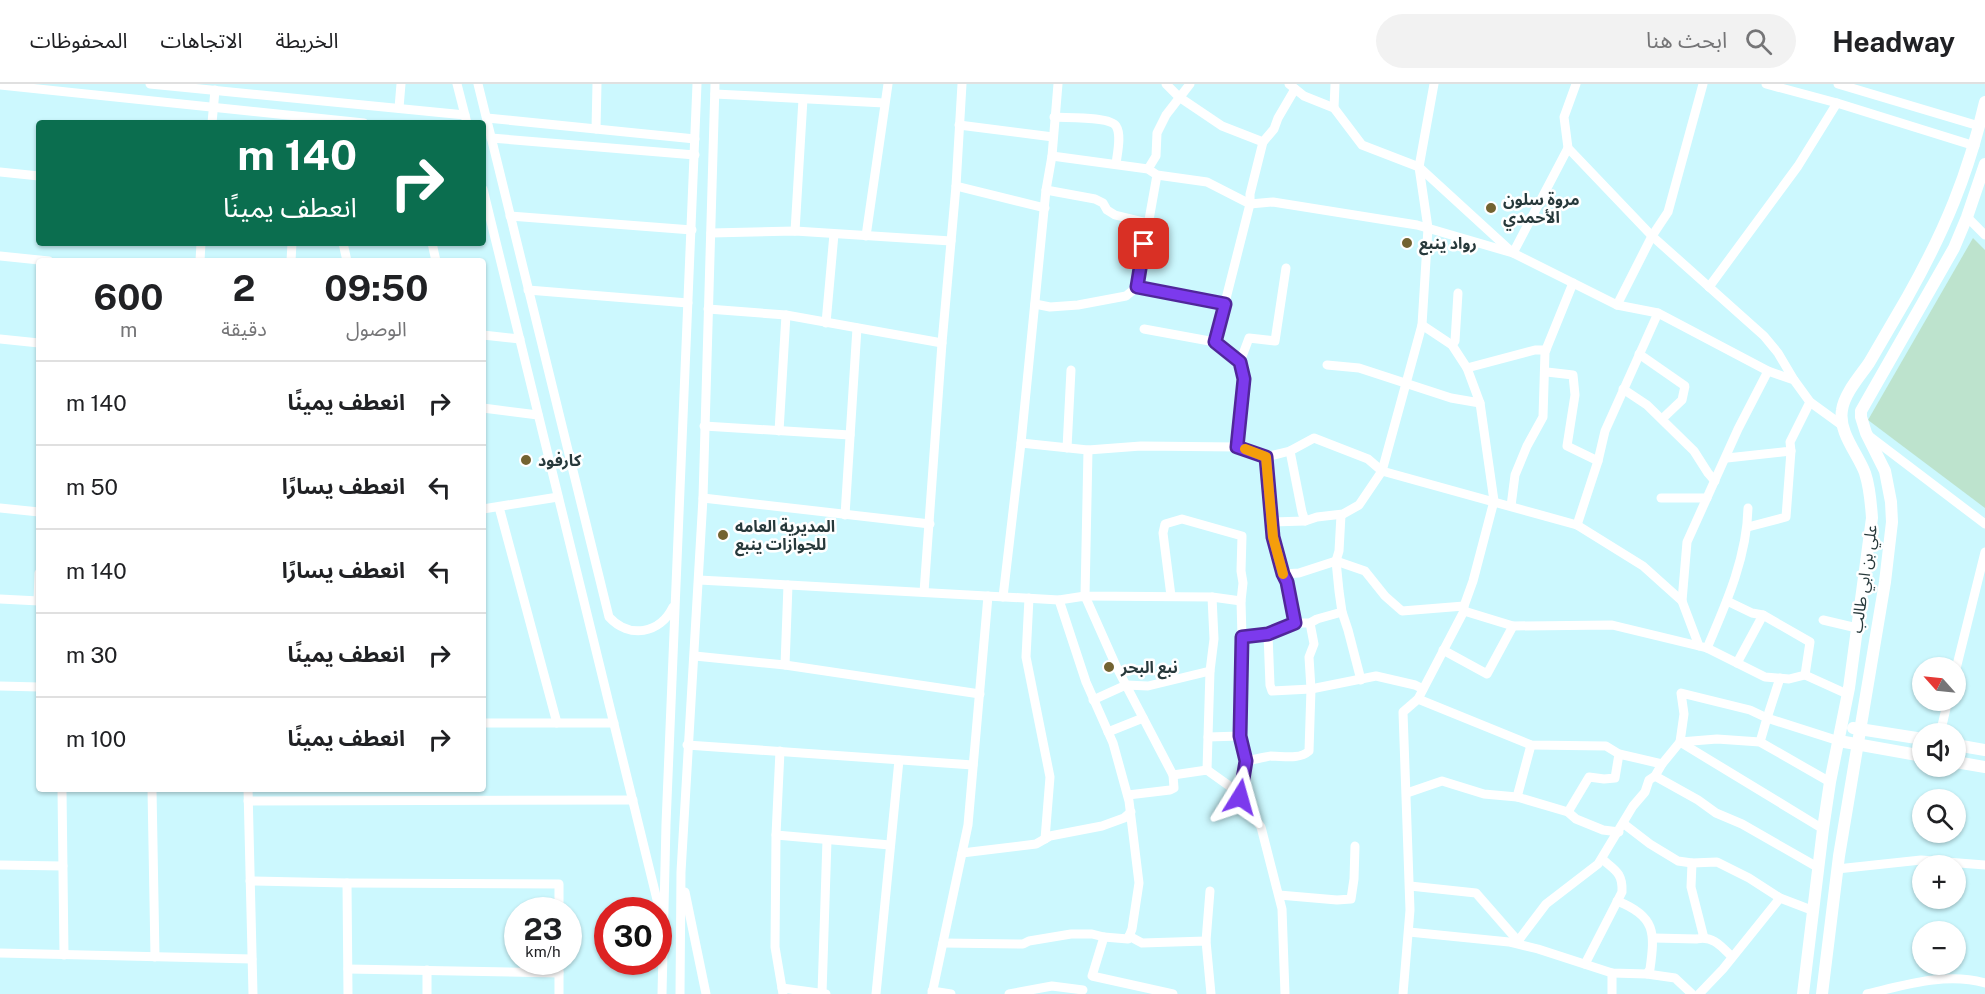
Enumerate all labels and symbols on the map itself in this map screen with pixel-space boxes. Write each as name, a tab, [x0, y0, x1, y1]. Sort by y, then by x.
place label: مروة سلون الأحمدي	[1503, 190, 1580, 230]
marker: مروة سلون الأحمدي	[1484, 201, 1498, 215]
pin	[1118, 218, 1169, 269]
place label: رواد ينبع	[1419, 234, 1477, 256]
marker: رواد ينبع	[1400, 236, 1414, 250]
place label: كارفود	[538, 451, 582, 470]
marker: كارفود	[519, 453, 533, 467]
place label: المديرية العامه للجوازات ينبع	[735, 517, 835, 557]
street label: علي بن ابي طالب	[1847, 524, 1884, 635]
marker: المديرية العامه للجوازات ينبع	[716, 528, 730, 542]
north arrow	[1912, 657, 1966, 711]
place label: نبع البحر	[1120, 658, 1178, 680]
marker: نبع البحر	[1102, 660, 1116, 674]
position arrow	[1208, 765, 1272, 829]
speed limit sign: 30	[594, 897, 672, 975]

